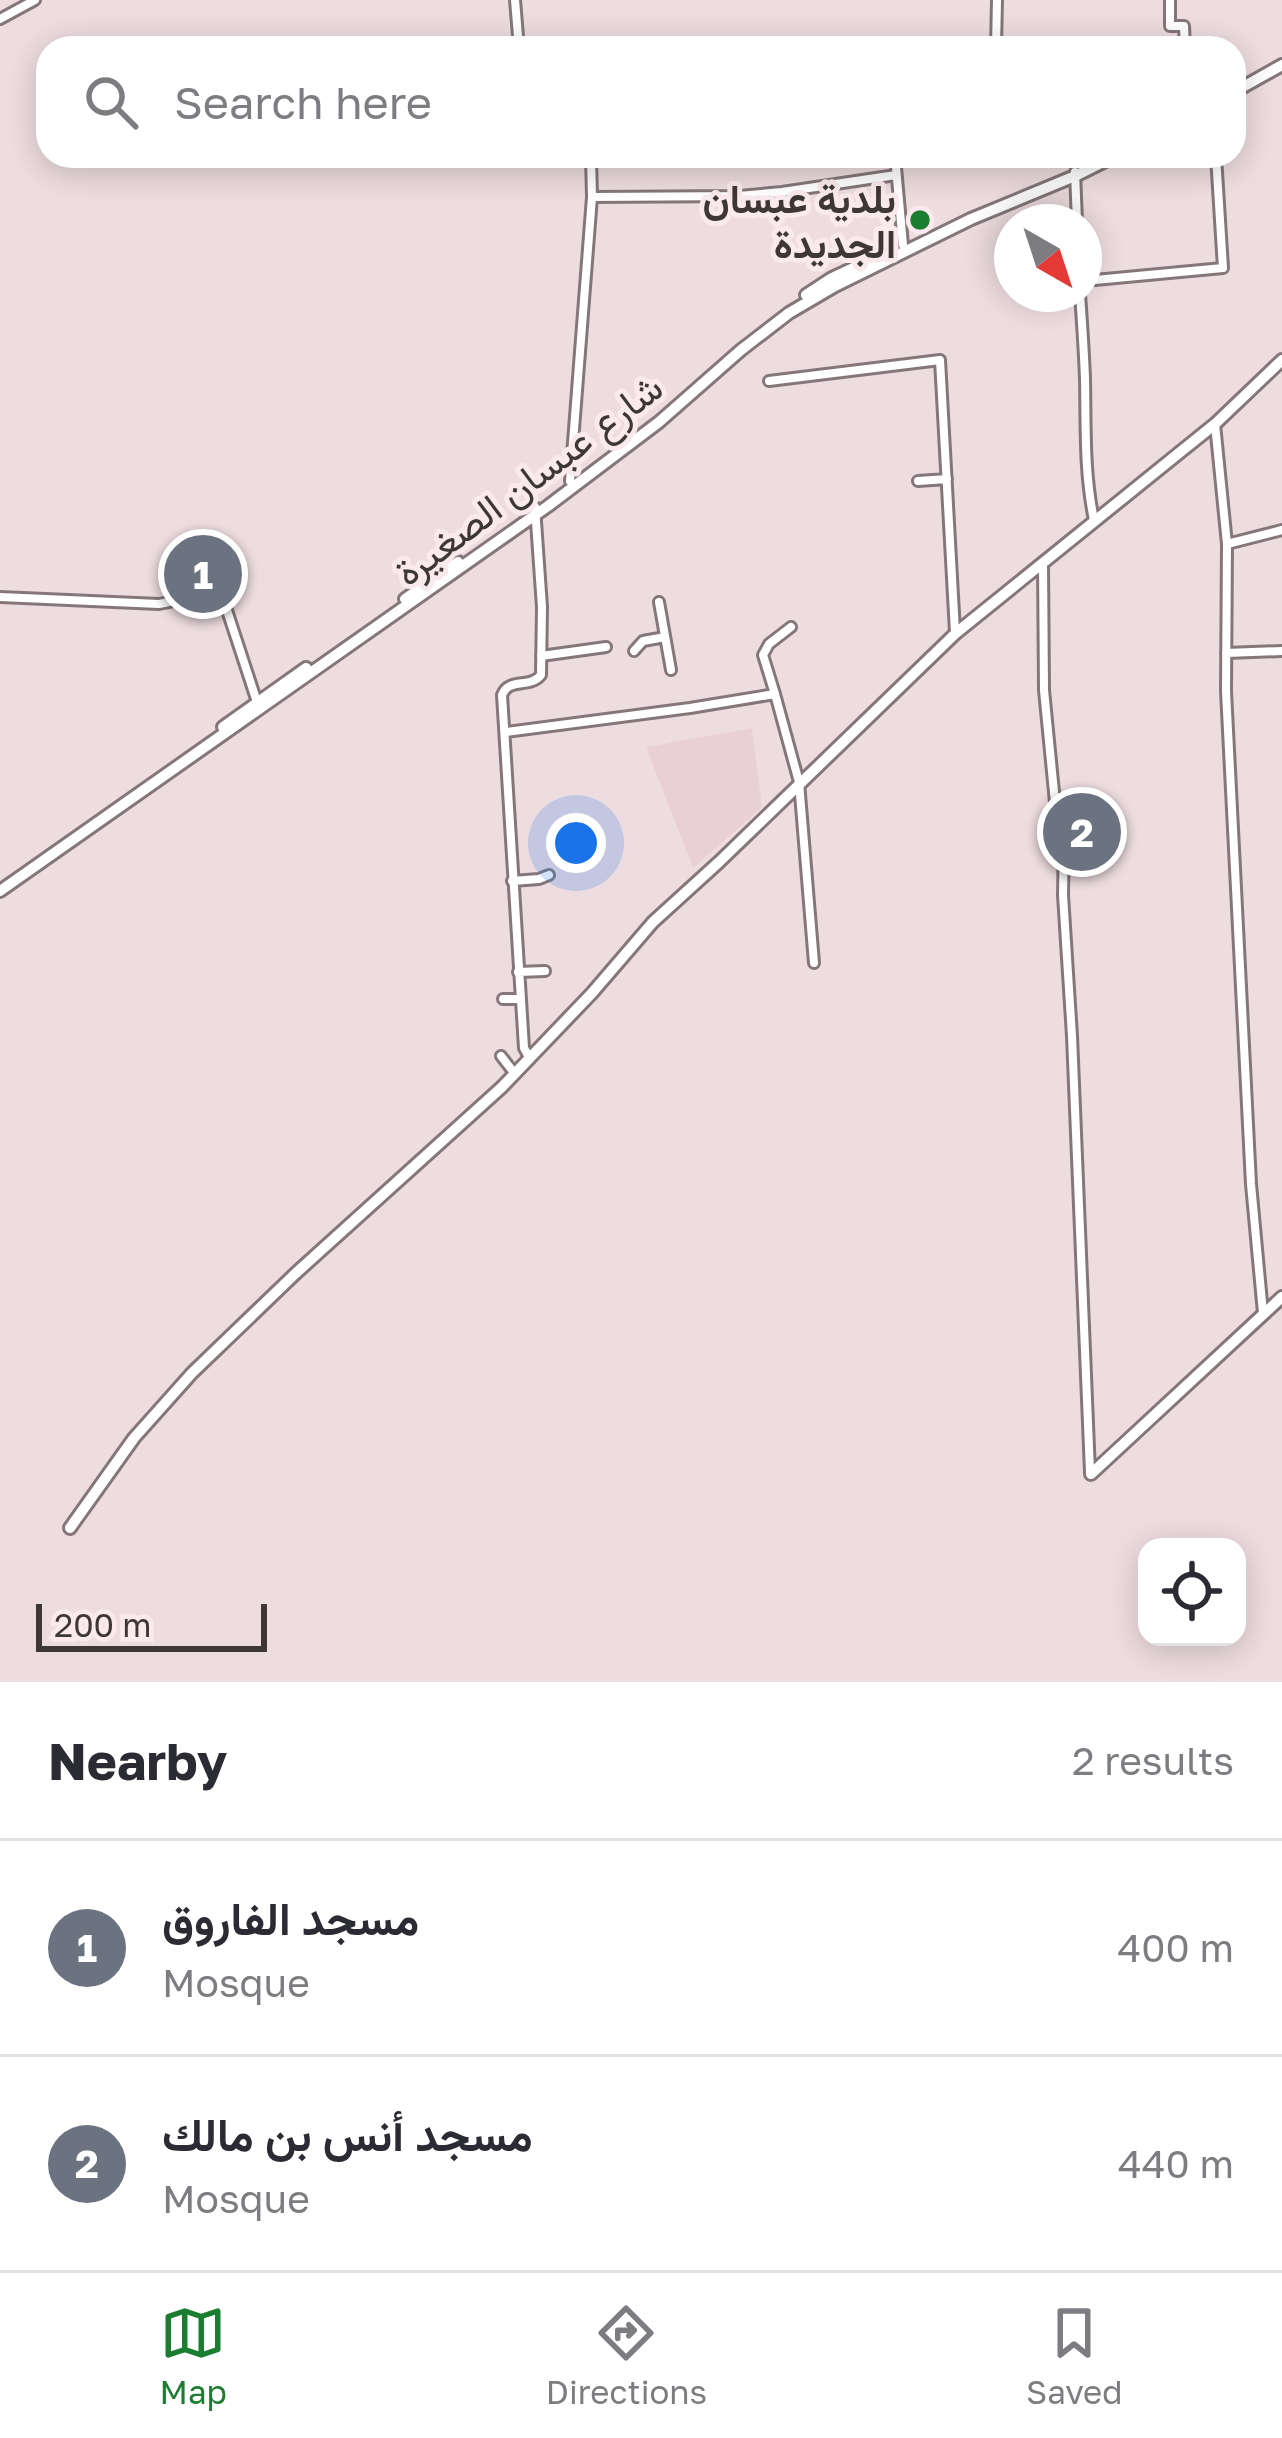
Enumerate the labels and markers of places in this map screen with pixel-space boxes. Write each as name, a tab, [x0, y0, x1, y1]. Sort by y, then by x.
place label: بلدية عبسان الجديدة	[703, 175, 896, 267]
marker: بلدية عبسان الجديدة	[907, 207, 933, 233]
pin: 1	[164, 529, 242, 619]
pin: 2	[1043, 787, 1121, 877]

